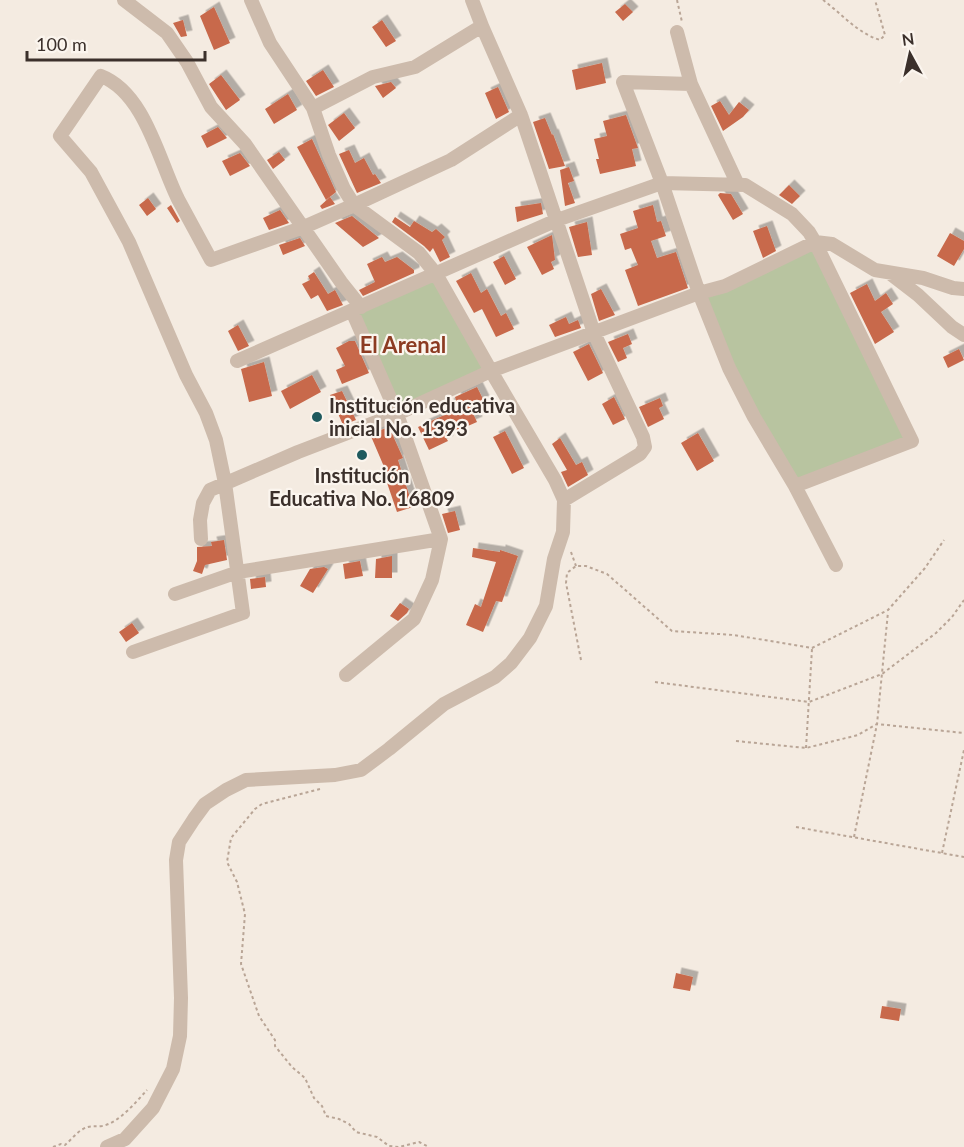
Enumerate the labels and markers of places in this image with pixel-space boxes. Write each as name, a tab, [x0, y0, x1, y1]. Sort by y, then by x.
place label: Institución educativa inicial No. 1393	[329, 393, 515, 440]
marker: Institución educativa inicial No. 1393	[310, 410, 324, 424]
marker: Institución Educativa No. 16809	[355, 448, 369, 462]
place label: Institución Educativa No. 16809	[269, 463, 455, 510]

